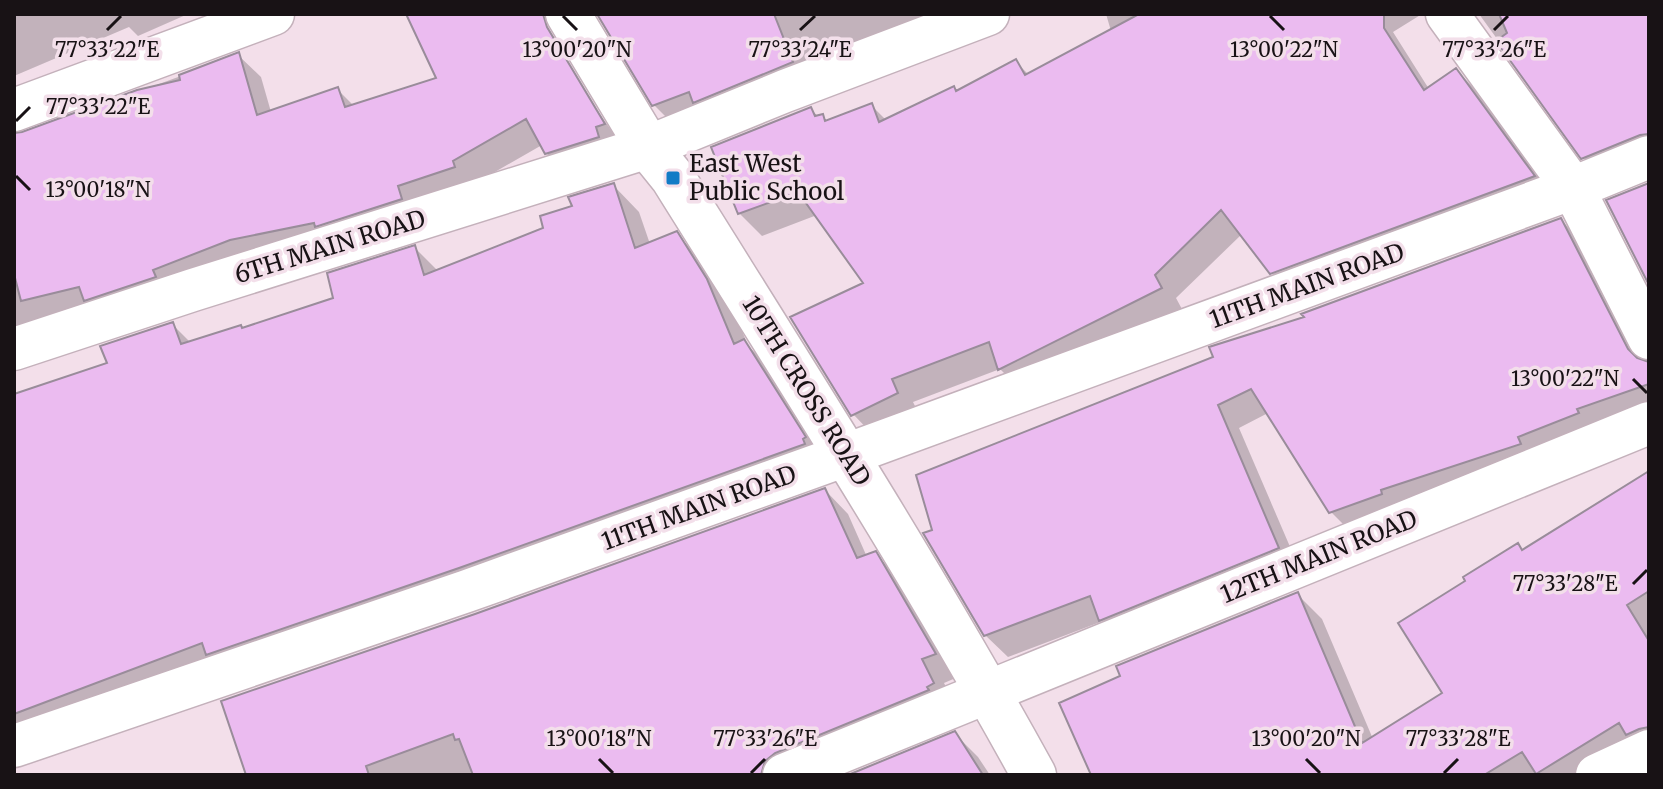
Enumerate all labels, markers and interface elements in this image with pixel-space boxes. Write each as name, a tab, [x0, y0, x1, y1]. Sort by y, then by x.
text: 77°33'22"E	[55, 37, 159, 62]
text: 13°00'20"N	[522, 37, 632, 62]
text: 77°33'24"E	[749, 37, 852, 62]
text: 13°00'22"N	[1230, 37, 1338, 62]
text: 77°33'26"E	[1442, 37, 1546, 62]
text: 77°33'22"E	[46, 94, 150, 119]
place label: East West Public School	[689, 148, 844, 207]
marker: East West Public School	[664, 169, 682, 187]
text: 13°00'18"N	[45, 177, 151, 202]
street label: 6TH MAIN ROAD	[231, 203, 429, 290]
street label: 11TH MAIN ROAD	[1205, 236, 1408, 335]
street label: 10TH CROSS ROAD	[735, 290, 877, 491]
text: 13°00'22"N	[1511, 366, 1619, 391]
street label: 11TH MAIN ROAD	[597, 458, 800, 557]
street label: 12TH MAIN ROAD	[1216, 503, 1422, 610]
text: 77°33'28"E	[1513, 571, 1618, 596]
text: 13°00'18"N	[546, 726, 652, 751]
text: 77°33'26"E	[713, 726, 817, 751]
text: 13°00'20"N	[1251, 726, 1361, 751]
text: 77°33'28"E	[1406, 726, 1511, 751]

